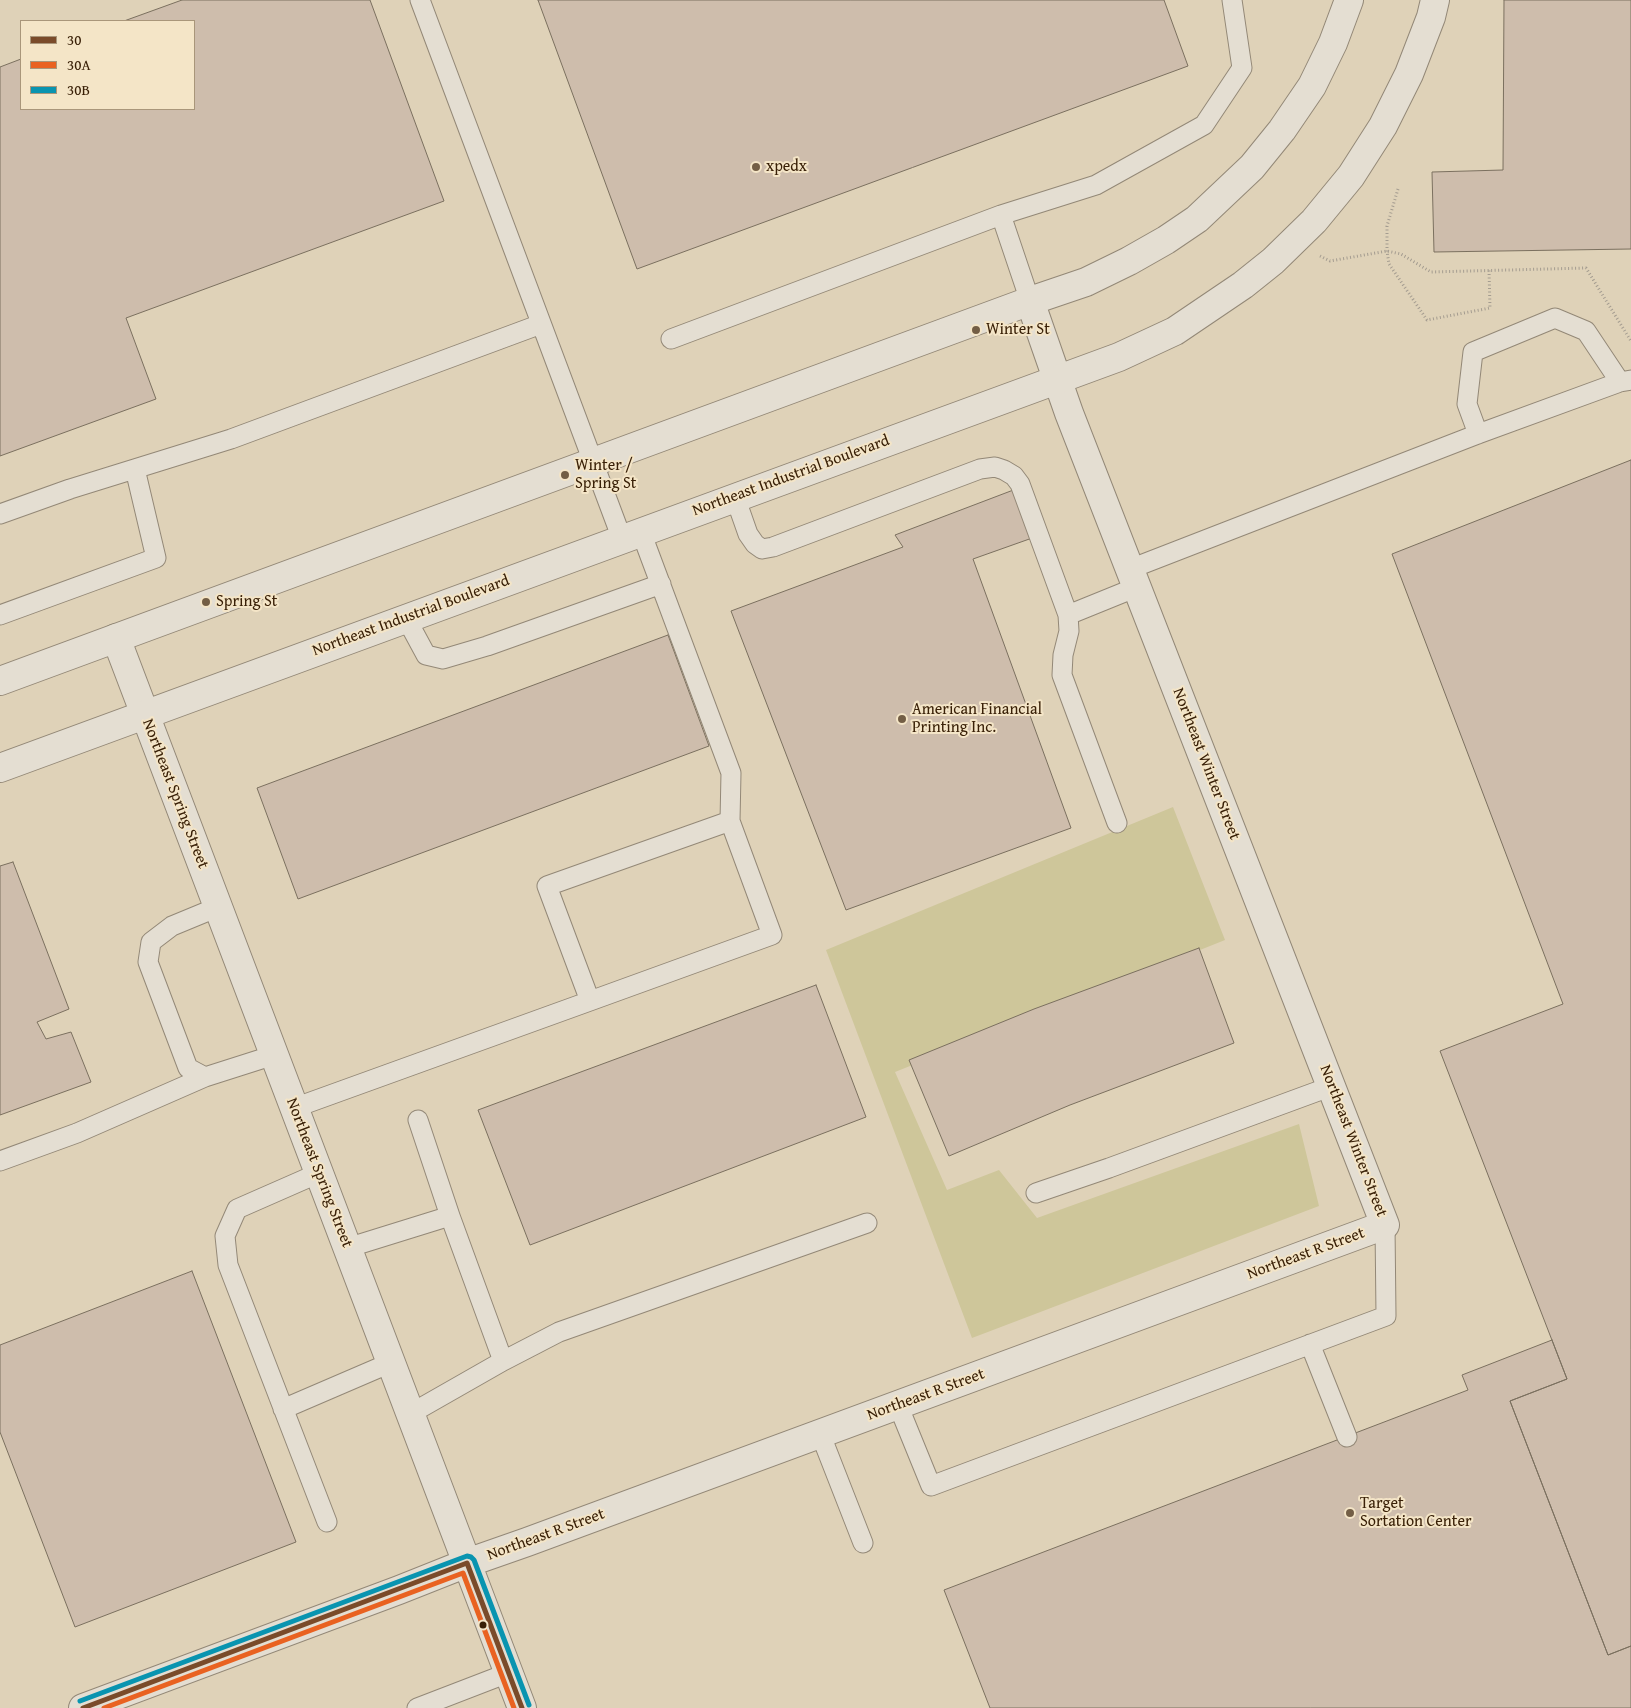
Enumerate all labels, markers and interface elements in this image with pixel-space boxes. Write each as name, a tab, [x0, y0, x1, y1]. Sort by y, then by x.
legend	[20, 20, 195, 110]
text: 30	[67, 29, 81, 50]
text: 30A	[67, 54, 91, 75]
text: 30B	[67, 79, 90, 100]
place label: xpedx	[766, 157, 807, 177]
marker: xpedx	[750, 161, 762, 173]
place label: Winter St	[986, 320, 1050, 340]
marker: Winter St	[970, 324, 982, 336]
street label: Northeast Industrial Boulevard	[690, 431, 892, 521]
place label: Winter / Spring St	[575, 456, 636, 494]
marker: Winter / Spring St	[559, 469, 571, 481]
street label: Northeast Industrial Boulevard	[310, 571, 512, 661]
place label: Spring St	[216, 592, 277, 612]
marker: Spring St	[200, 596, 212, 608]
street label: Northeast Winter Street	[1168, 685, 1244, 843]
place label: American Financial Printing Inc.	[912, 700, 1042, 738]
marker: American Financial Printing Inc.	[896, 713, 908, 725]
street label: Northeast Spring Street	[138, 716, 212, 872]
street label: Northeast Winter Street	[1315, 1062, 1391, 1220]
street label: Northeast Spring Street	[282, 1095, 356, 1251]
street label: Northeast R Street	[1245, 1224, 1367, 1284]
street label: Northeast R Street	[865, 1365, 987, 1425]
place label: Target Sortation Center	[1360, 1494, 1472, 1532]
street label: Northeast R Street	[485, 1505, 607, 1565]
marker: Target Sortation Center	[1344, 1507, 1356, 1519]
unlabelled marker	[478, 1620, 488, 1630]

